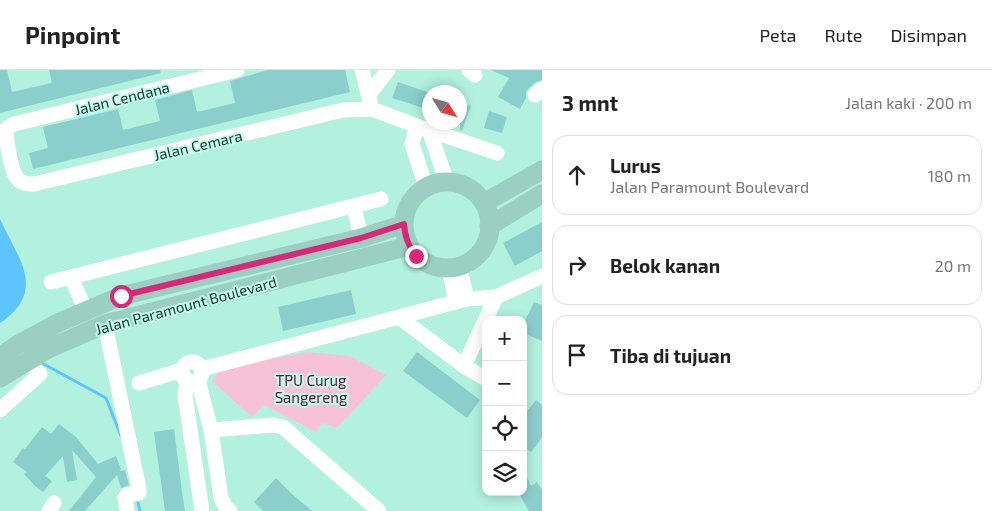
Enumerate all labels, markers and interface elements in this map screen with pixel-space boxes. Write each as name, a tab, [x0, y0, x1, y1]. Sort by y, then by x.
text: Pinpoint	[25, 20, 120, 49]
text: Peta	[760, 24, 797, 46]
text: Rute	[825, 24, 862, 46]
text: Disimpan	[890, 24, 967, 46]
street label: Jalan Cendana	[73, 78, 171, 118]
north arrow	[422, 85, 467, 130]
text: 3 mnt	[562, 90, 618, 115]
text: Jalan kaki · 200 m	[846, 93, 972, 112]
street label: Jalan Cemara	[152, 126, 244, 164]
text: Lurus	[610, 154, 661, 177]
icon: ahead	[563, 161, 591, 189]
text: 180 m	[928, 166, 971, 185]
text: Jalan Paramount Boulevard	[610, 177, 809, 196]
route end	[405, 245, 428, 268]
icon: right	[563, 251, 591, 279]
text: Belok kanan	[610, 254, 720, 277]
text: 20 m	[935, 256, 971, 275]
street label: Jalan Paramount Boulevard	[93, 272, 279, 338]
route start	[110, 285, 133, 308]
map controls	[482, 316, 527, 496]
button: +	[482, 316, 527, 361]
icon: arrive	[563, 341, 591, 369]
text: Tiba di tujuan	[610, 344, 731, 367]
button: −	[482, 361, 527, 406]
park label: TPU Curug Sangereng	[275, 371, 348, 406]
button: locate	[482, 406, 527, 451]
button: layers	[482, 451, 527, 496]

